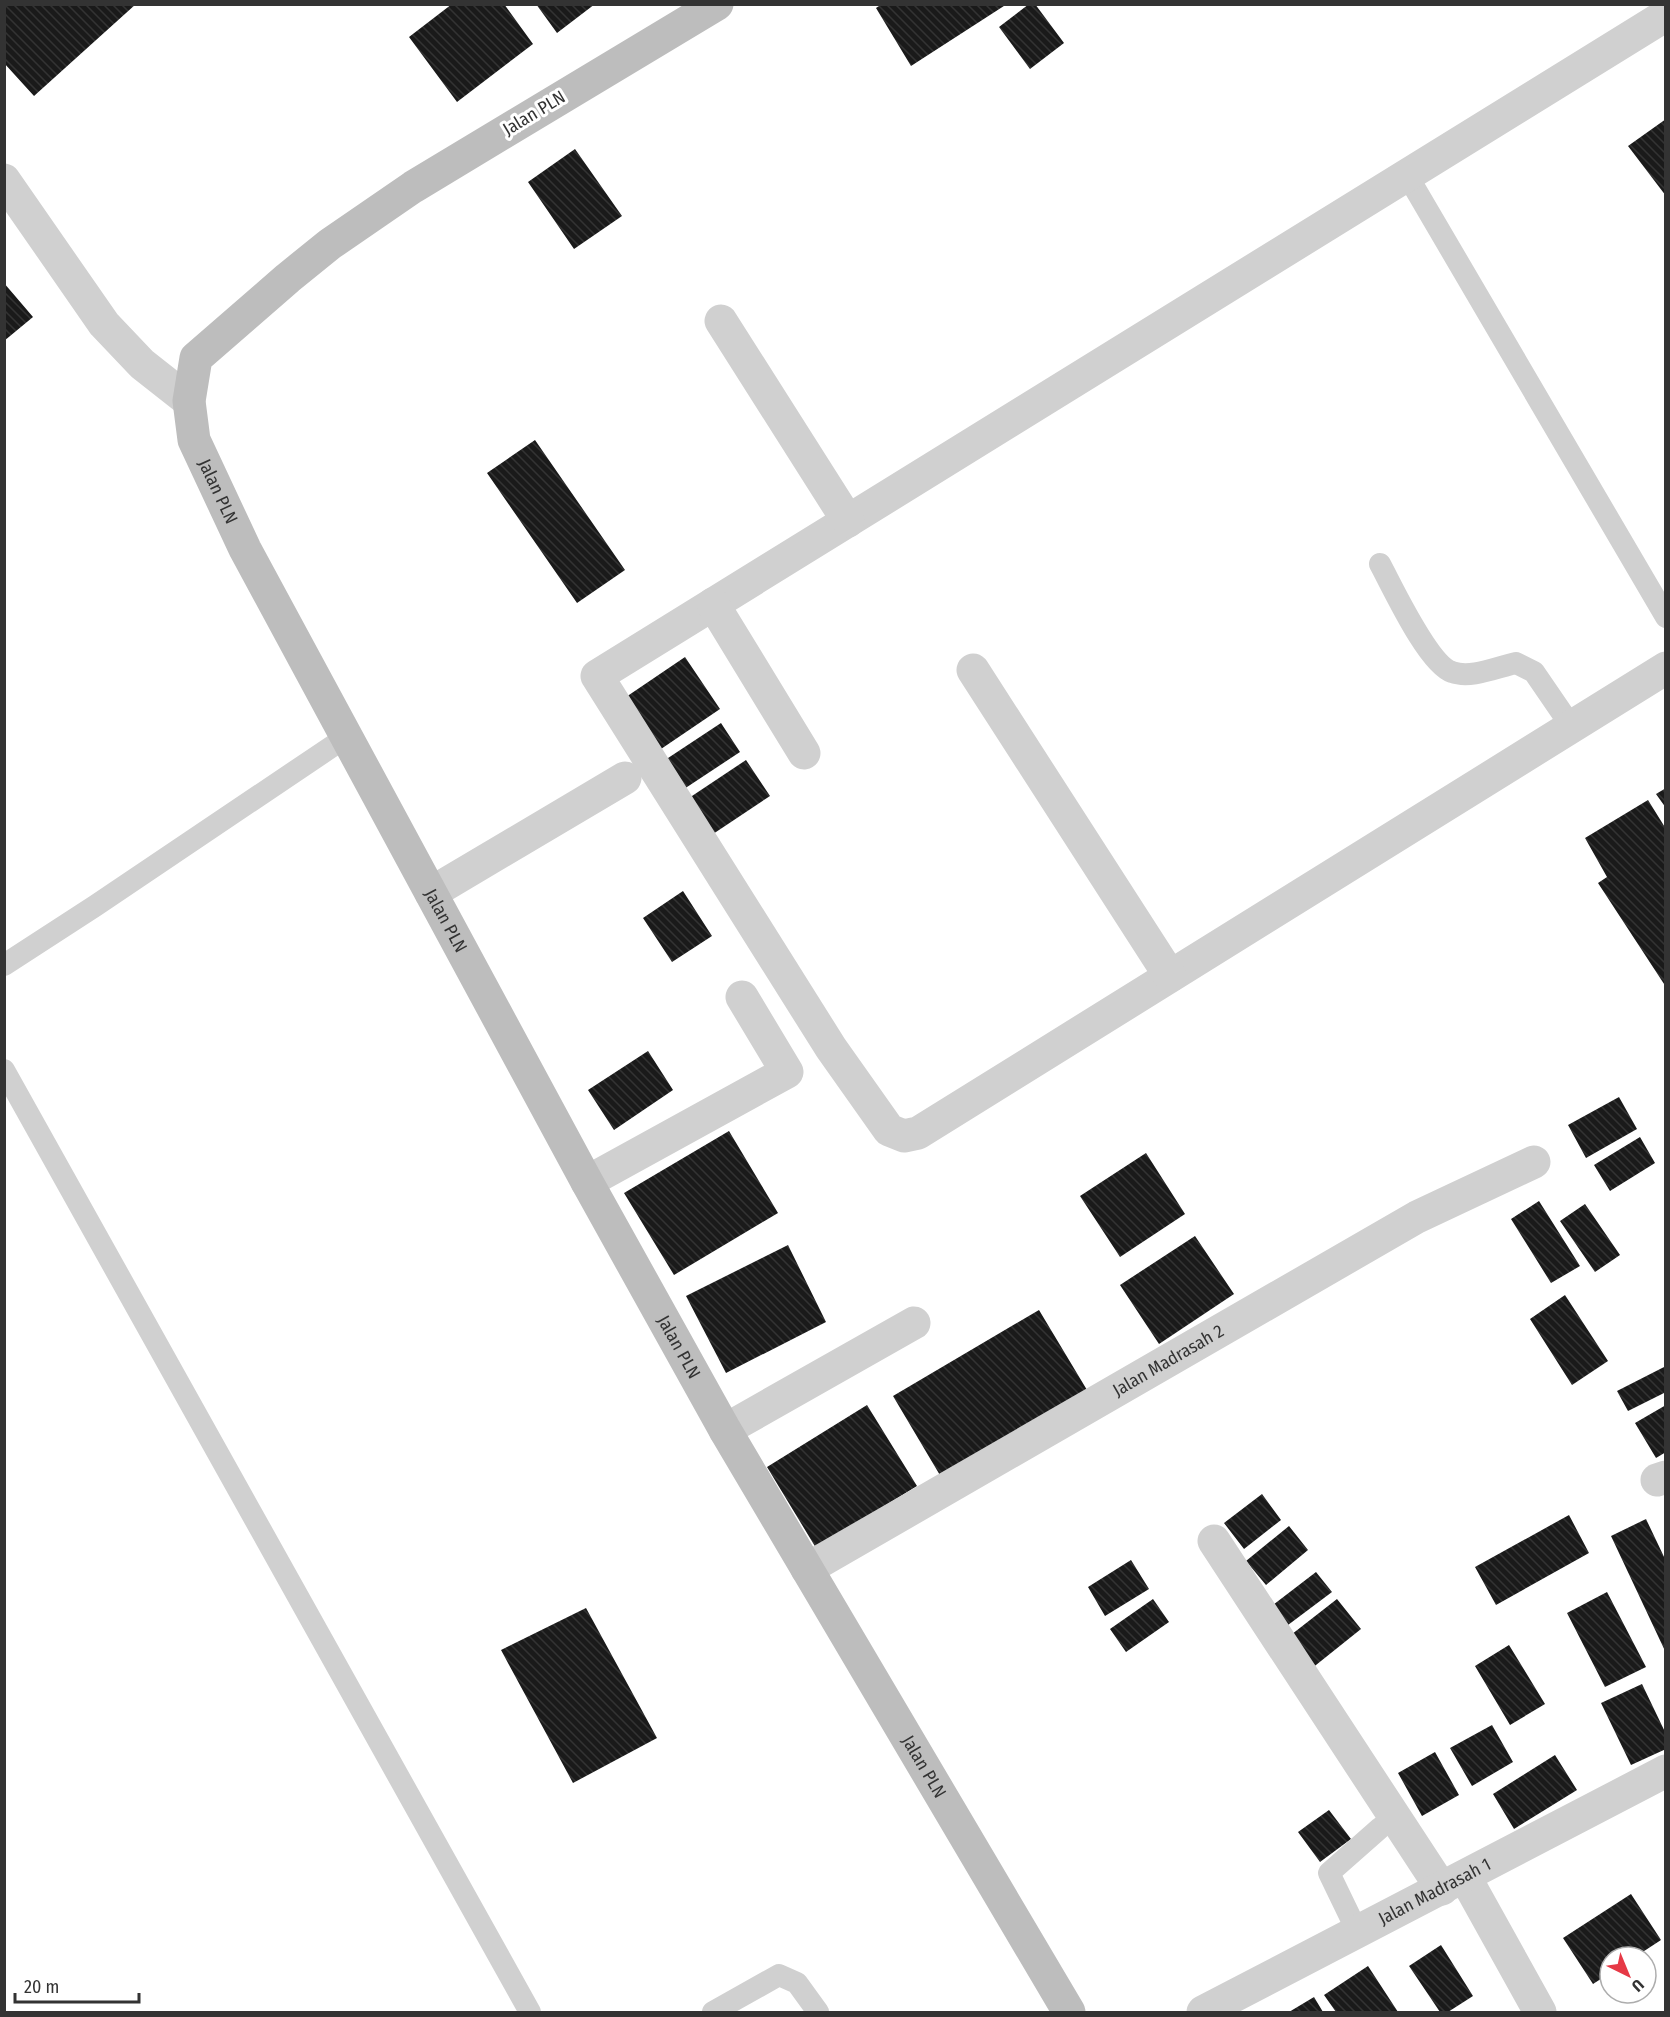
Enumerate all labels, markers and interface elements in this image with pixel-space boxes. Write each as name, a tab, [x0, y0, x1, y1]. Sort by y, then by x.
street label: Jalan PLN	[499, 86, 569, 140]
street label: Jalan PLN	[193, 455, 243, 527]
street label: Jalan PLN	[420, 885, 472, 956]
street label: Jalan PLN	[652, 1311, 705, 1383]
street label: Jalan Madrasah 2	[1109, 1320, 1228, 1401]
street label: Jalan PLN	[897, 1731, 951, 1802]
street label: Jalan Madrasah 1	[1375, 1853, 1494, 1930]
north arrow	[1598, 1945, 1658, 2005]
scale bar	[15, 1966, 140, 2004]
text: U	[1628, 1975, 1648, 1996]
text: 20 m	[24, 1976, 59, 1998]

